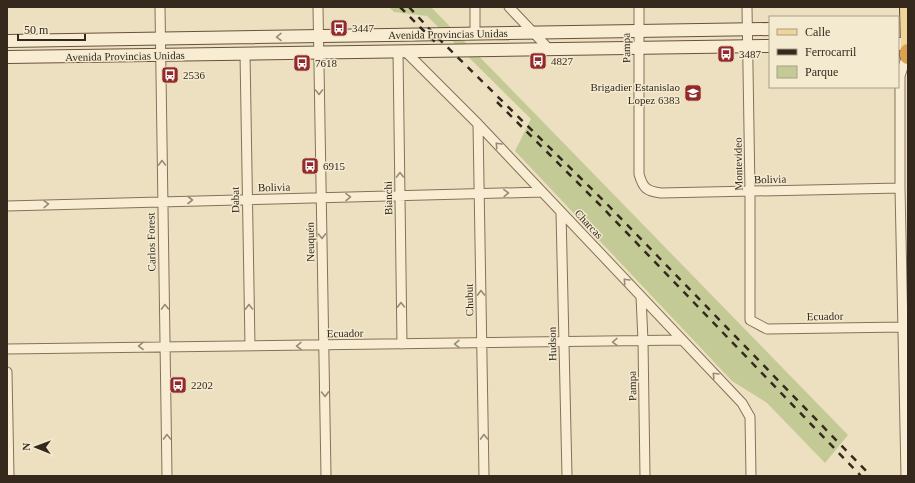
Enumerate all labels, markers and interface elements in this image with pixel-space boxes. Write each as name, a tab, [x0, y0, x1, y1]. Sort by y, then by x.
scale bar	[18, 16, 85, 42]
legend	[769, 16, 899, 88]
bus stop icon: 3447	[329, 18, 349, 38]
place label: 3447	[352, 22, 375, 34]
text: 50 m	[24, 23, 49, 37]
text: Calle	[805, 25, 830, 39]
street label: Avenida Provincias Unidas	[388, 27, 508, 41]
one-way arrow	[276, 33, 282, 41]
street label: Pampa	[620, 33, 632, 63]
bus stop icon: 3487	[716, 44, 736, 64]
text: Ferrocarril	[805, 45, 857, 59]
place label: 3487	[739, 48, 762, 60]
street label: Avenida Provincias Unidas	[65, 49, 185, 63]
bus stop icon: 4827	[528, 51, 548, 71]
bus stop icon: 7618	[292, 53, 312, 73]
place label: 4827	[551, 55, 574, 67]
place label: 7618	[315, 57, 338, 69]
bus stop icon: 2536	[160, 65, 180, 85]
text: Parque	[805, 65, 838, 79]
place label: 2536	[183, 69, 206, 81]
place label: Brigadier Estanislao Lopez 6383	[590, 81, 680, 106]
school or university icon: Brigadier Estanislao Lopez 6383	[683, 83, 703, 103]
one-way arrow	[315, 89, 323, 95]
street label: Montevideo	[732, 137, 744, 191]
one-way arrow	[495, 142, 503, 150]
bus stop icon: 6915	[300, 156, 320, 176]
one-way arrow	[158, 160, 166, 166]
place label: 6915	[323, 160, 346, 172]
one-way arrow	[396, 172, 404, 178]
street label: Bolivia	[754, 173, 786, 185]
street label: Bolivia	[258, 181, 290, 193]
street label: Bianchi	[382, 181, 394, 215]
street label: Dabat	[229, 187, 241, 213]
one-way arrow	[503, 189, 509, 198]
one-way arrow	[345, 193, 351, 201]
one-way arrow	[187, 196, 193, 204]
one-way arrow	[43, 200, 49, 209]
street label: Charcas	[573, 207, 605, 241]
street label: Carlos Forest	[144, 212, 158, 272]
street label: Neuquén	[304, 222, 316, 262]
one-way arrow	[318, 233, 326, 239]
one-way arrow	[623, 278, 630, 285]
street label: Chubut	[463, 284, 475, 316]
one-way arrow	[477, 290, 485, 296]
one-way arrow	[397, 302, 405, 308]
one-way arrow	[160, 304, 169, 310]
one-way arrow	[245, 304, 253, 310]
street label: Ecuador	[807, 310, 844, 322]
street label: Hudson	[546, 326, 558, 361]
street label: Ecuador	[327, 327, 364, 339]
one-way arrow	[612, 338, 618, 346]
one-way arrow	[454, 340, 460, 348]
one-way arrow	[138, 342, 144, 350]
one-way arrow	[296, 342, 302, 350]
street label: Pampa	[626, 371, 638, 401]
one-way arrow	[712, 372, 720, 380]
bus stop icon: 2202	[168, 375, 188, 395]
place label: 2202	[191, 379, 213, 391]
one-way arrow	[321, 391, 329, 397]
north arrow	[16, 427, 56, 467]
one-way arrow	[163, 434, 171, 440]
one-way arrow	[479, 434, 488, 440]
text: N	[20, 443, 32, 451]

